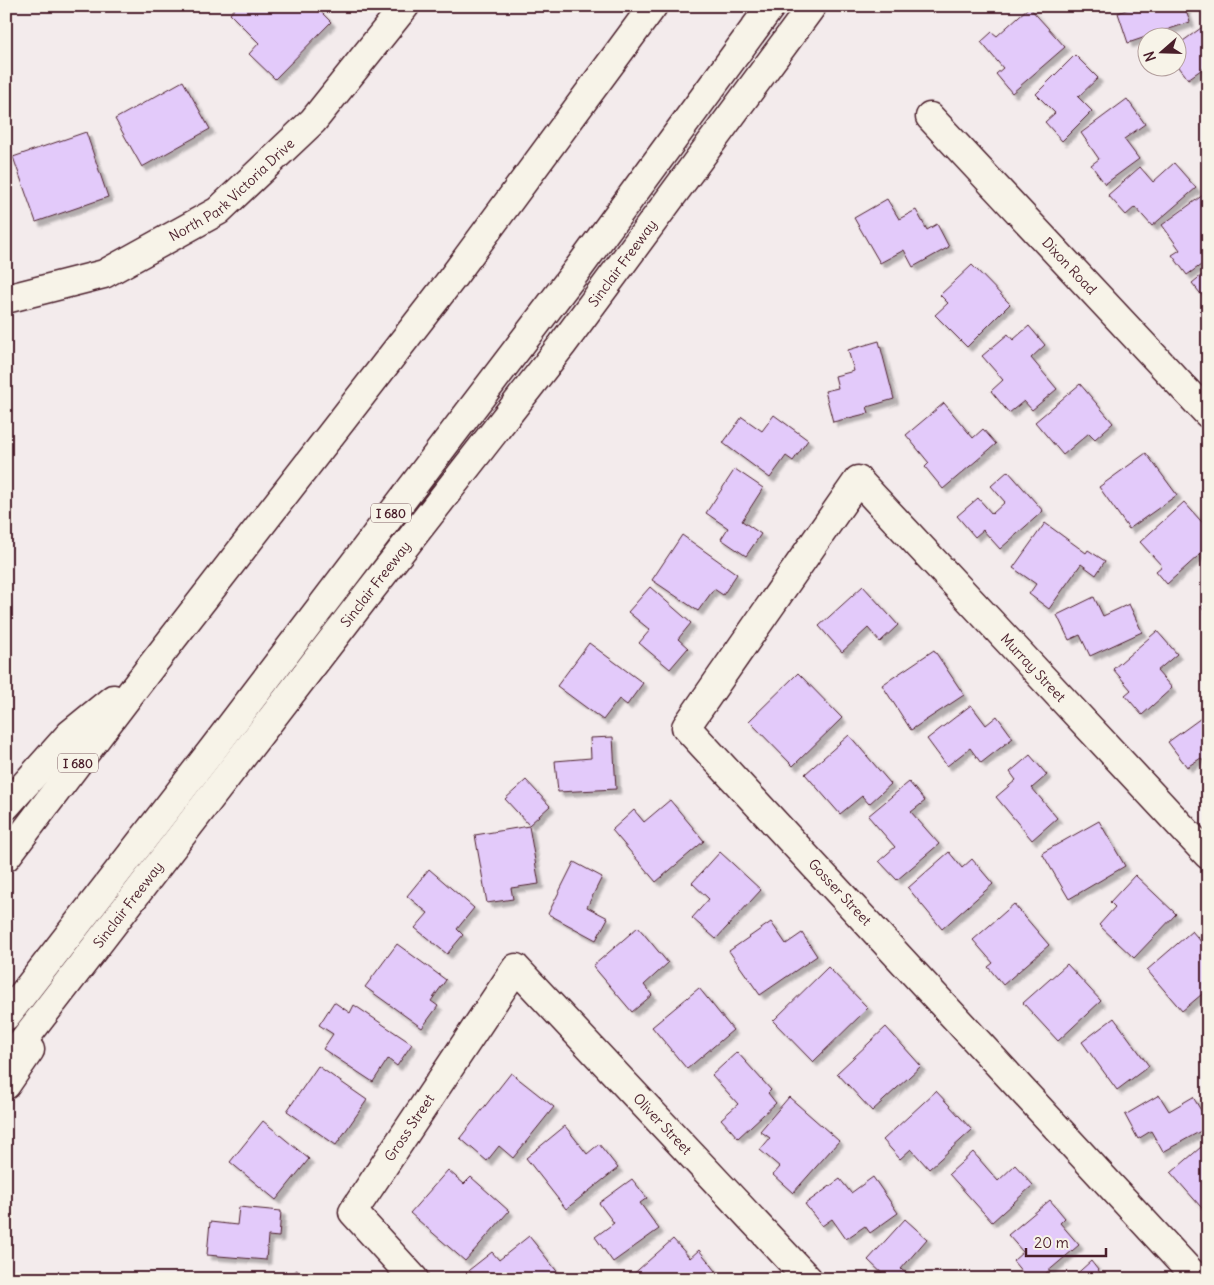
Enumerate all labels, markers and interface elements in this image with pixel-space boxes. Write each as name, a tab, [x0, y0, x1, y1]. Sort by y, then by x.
north arrow	[1136, 28, 1186, 78]
text: N	[1140, 49, 1160, 64]
street label: North Park Victoria Drive	[166, 134, 298, 245]
street label: Sinclair Freeway	[584, 216, 661, 310]
street label: Dixon Road	[1038, 234, 1101, 298]
road number: I 680	[371, 503, 411, 522]
street label: Sinclair Freeway	[336, 537, 415, 631]
street label: Murray Street	[997, 630, 1070, 706]
road number: I 680	[58, 754, 98, 772]
street label: Gosser Street	[805, 855, 876, 929]
street label: Sinclair Freeway	[89, 858, 167, 951]
street label: Oliver Street	[629, 1089, 696, 1159]
street label: Gross Street	[380, 1090, 438, 1165]
scale bar	[1026, 1225, 1106, 1257]
text: 20 m	[1034, 1233, 1069, 1252]

